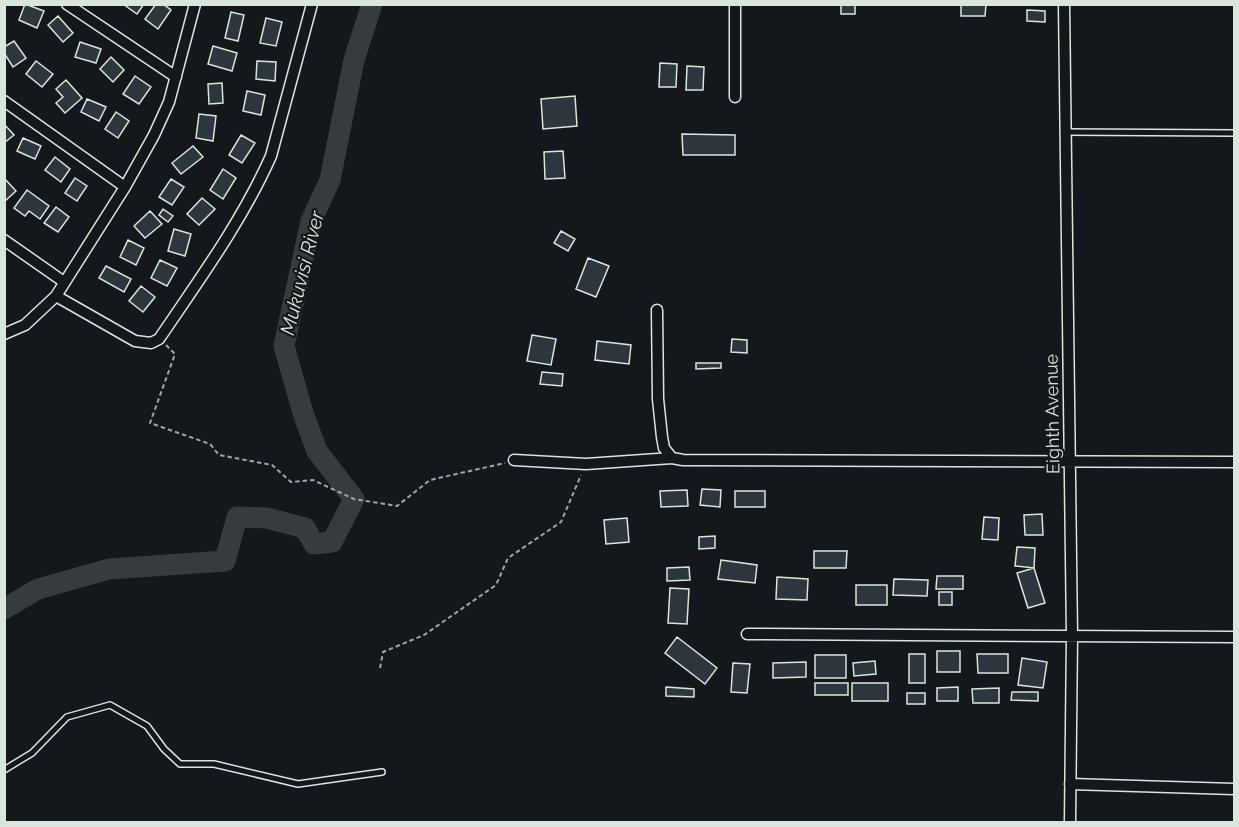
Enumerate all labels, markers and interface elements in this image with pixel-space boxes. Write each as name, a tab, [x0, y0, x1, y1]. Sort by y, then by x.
water label: Mukuvisi River	[275, 207, 329, 337]
street label: Eighth Avenue	[1040, 353, 1064, 474]

